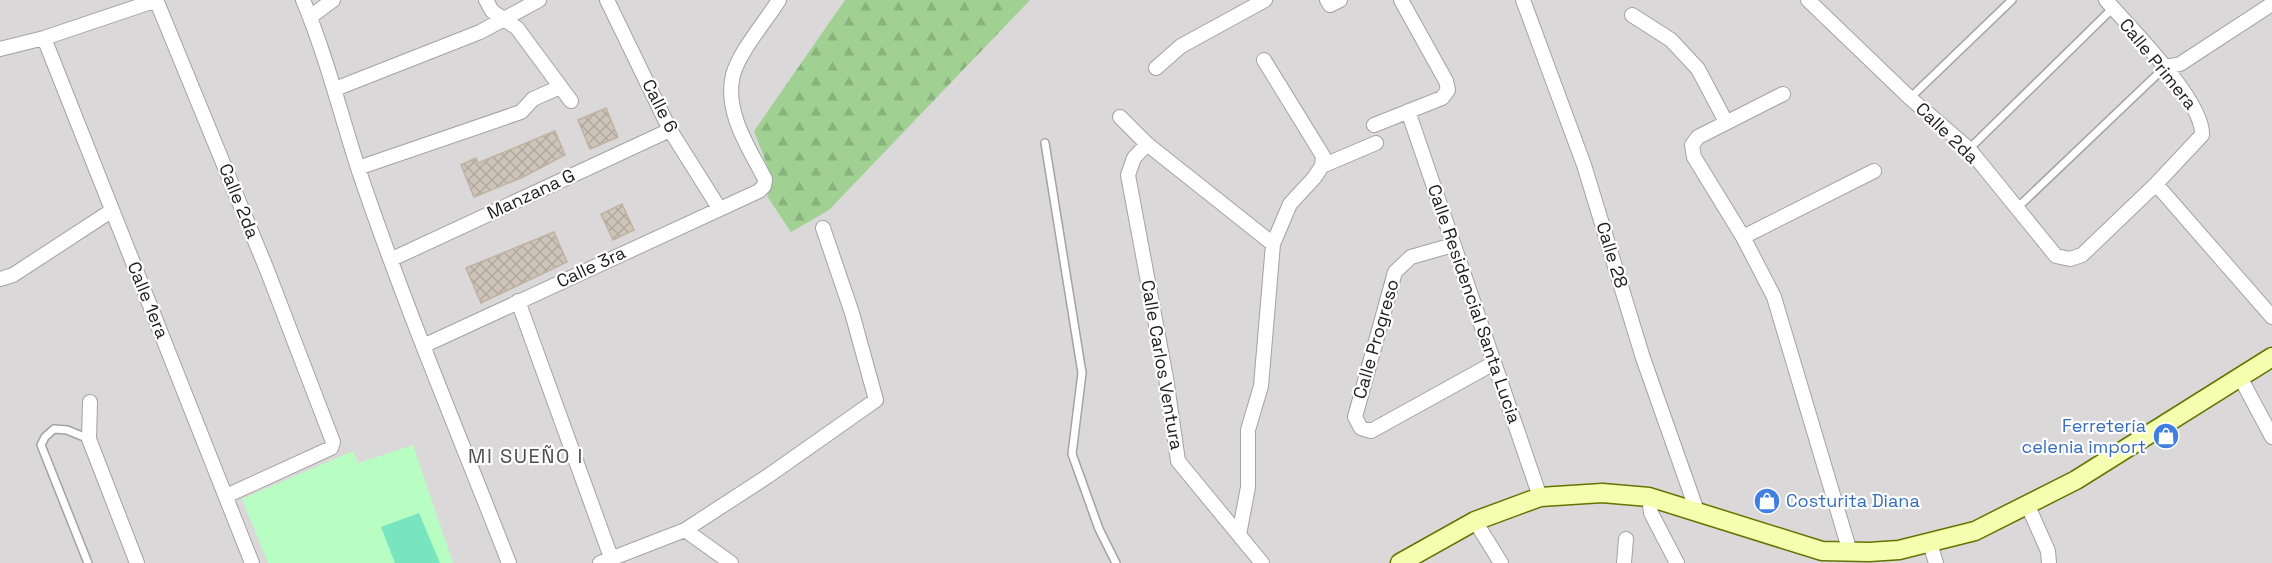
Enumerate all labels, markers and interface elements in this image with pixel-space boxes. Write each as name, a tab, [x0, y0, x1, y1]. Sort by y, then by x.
street label: Calle Primera	[2115, 13, 2202, 114]
street label: Calle 6	[637, 75, 684, 136]
street label: Calle 2da	[1911, 97, 1984, 168]
street label: Calle 2da	[214, 160, 265, 242]
street label: Manzana G	[483, 163, 578, 224]
street label: Calle Residencial Santa Lucia	[1423, 181, 1526, 426]
street label: Calle 28	[1592, 219, 1633, 291]
street label: Calle 3ra	[553, 241, 629, 293]
street label: Calle 1era	[123, 258, 174, 342]
street label: Calle Progreso	[1347, 276, 1404, 401]
street label: Calle Carlos Ventura	[1136, 278, 1189, 452]
place label: Ferretería celenia import	[2021, 414, 2146, 458]
shop icon: Ferretería celenia import	[2151, 421, 2181, 451]
district label: MI SUEÑO I	[468, 443, 584, 469]
shop icon: Costurita Diana	[1752, 486, 1782, 516]
place label: Costurita Diana	[1786, 489, 1920, 512]

